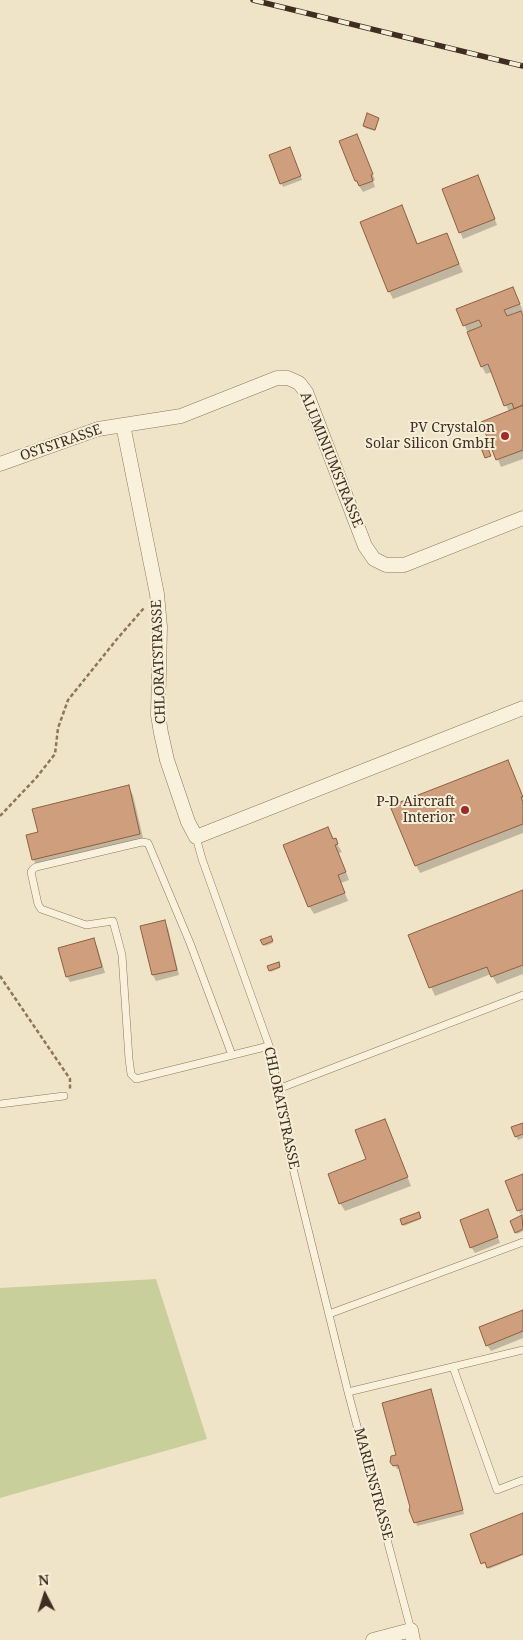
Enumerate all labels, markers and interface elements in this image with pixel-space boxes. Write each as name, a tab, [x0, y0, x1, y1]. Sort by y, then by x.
street label: ALUMINIUMSTRASSE	[296, 390, 366, 530]
place label: PV Crystalon Solar Silicon GmbH	[365, 420, 495, 452]
street label: OSTSTRASSE	[18, 421, 104, 465]
marker: PV Crystalon Solar Silicon GmbH	[499, 430, 511, 442]
street label: CHLORATSTRASSE	[148, 599, 170, 725]
place label: P-D Aircraft Interior	[376, 794, 455, 826]
marker: P-D Aircraft Interior	[459, 804, 471, 816]
street label: CHLORATSTRASSE	[260, 1045, 302, 1171]
street label: MARIENSTRASSE	[350, 1426, 396, 1542]
north arrow	[20, 1570, 70, 1620]
text: N	[37, 1570, 50, 1590]

